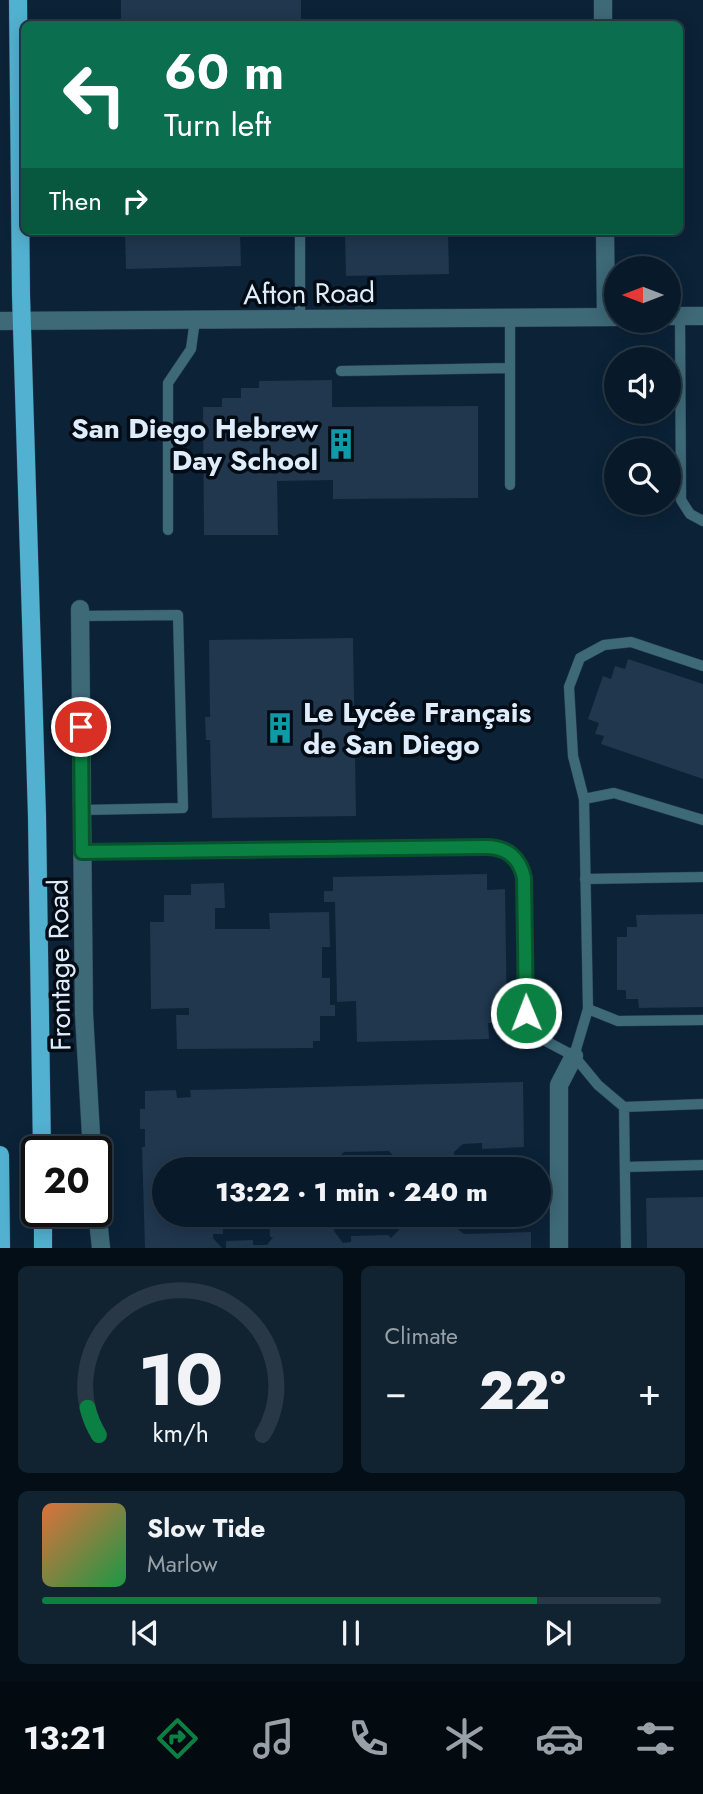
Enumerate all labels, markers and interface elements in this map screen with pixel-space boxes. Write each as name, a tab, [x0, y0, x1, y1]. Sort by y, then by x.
text: 60 m	[164, 37, 284, 107]
icon: left	[49, 49, 140, 140]
text: Turn left	[164, 102, 271, 148]
text: Then	[49, 182, 102, 220]
icon: right	[116, 182, 154, 220]
north arrow	[604, 256, 681, 332]
map controls	[604, 256, 681, 515]
street label: Afton Road	[243, 272, 375, 315]
button: sound	[604, 347, 681, 424]
place label: San Diego Hebrew Day School	[71, 408, 319, 481]
building icon: San Diego Hebrew Day School	[324, 427, 358, 461]
button: search	[604, 438, 681, 515]
place label: Le Lycée Français de San Diego	[303, 692, 531, 765]
pin	[51, 697, 111, 757]
icon: arrive	[62, 708, 100, 746]
building icon: Le Lycée Français de San Diego	[263, 711, 297, 745]
street label: Frontage Road	[38, 879, 81, 1051]
position arrow	[489, 976, 563, 1050]
speed limit sign: 20	[21, 1136, 112, 1227]
text: 13:22 · 1 min · 240 m	[215, 1173, 488, 1211]
text: Climate	[385, 1319, 458, 1353]
text: 10	[138, 1328, 223, 1433]
text: 22°	[479, 1353, 566, 1429]
text: −	[385, 1364, 407, 1419]
text: +	[638, 1364, 661, 1419]
text: km/h	[152, 1415, 209, 1451]
text: Slow Tide	[147, 1509, 266, 1547]
text: Marlow	[147, 1547, 218, 1581]
icon: previous	[126, 1614, 164, 1652]
icon: pause	[332, 1614, 370, 1652]
icon: next	[539, 1614, 577, 1652]
icon: directions	[153, 1714, 202, 1763]
icon: music	[249, 1714, 298, 1763]
icon: phone	[344, 1714, 393, 1763]
icon: climate	[440, 1714, 489, 1763]
icon: car	[535, 1714, 584, 1763]
icon: filters	[631, 1714, 680, 1763]
text: 13:21	[23, 1715, 107, 1761]

